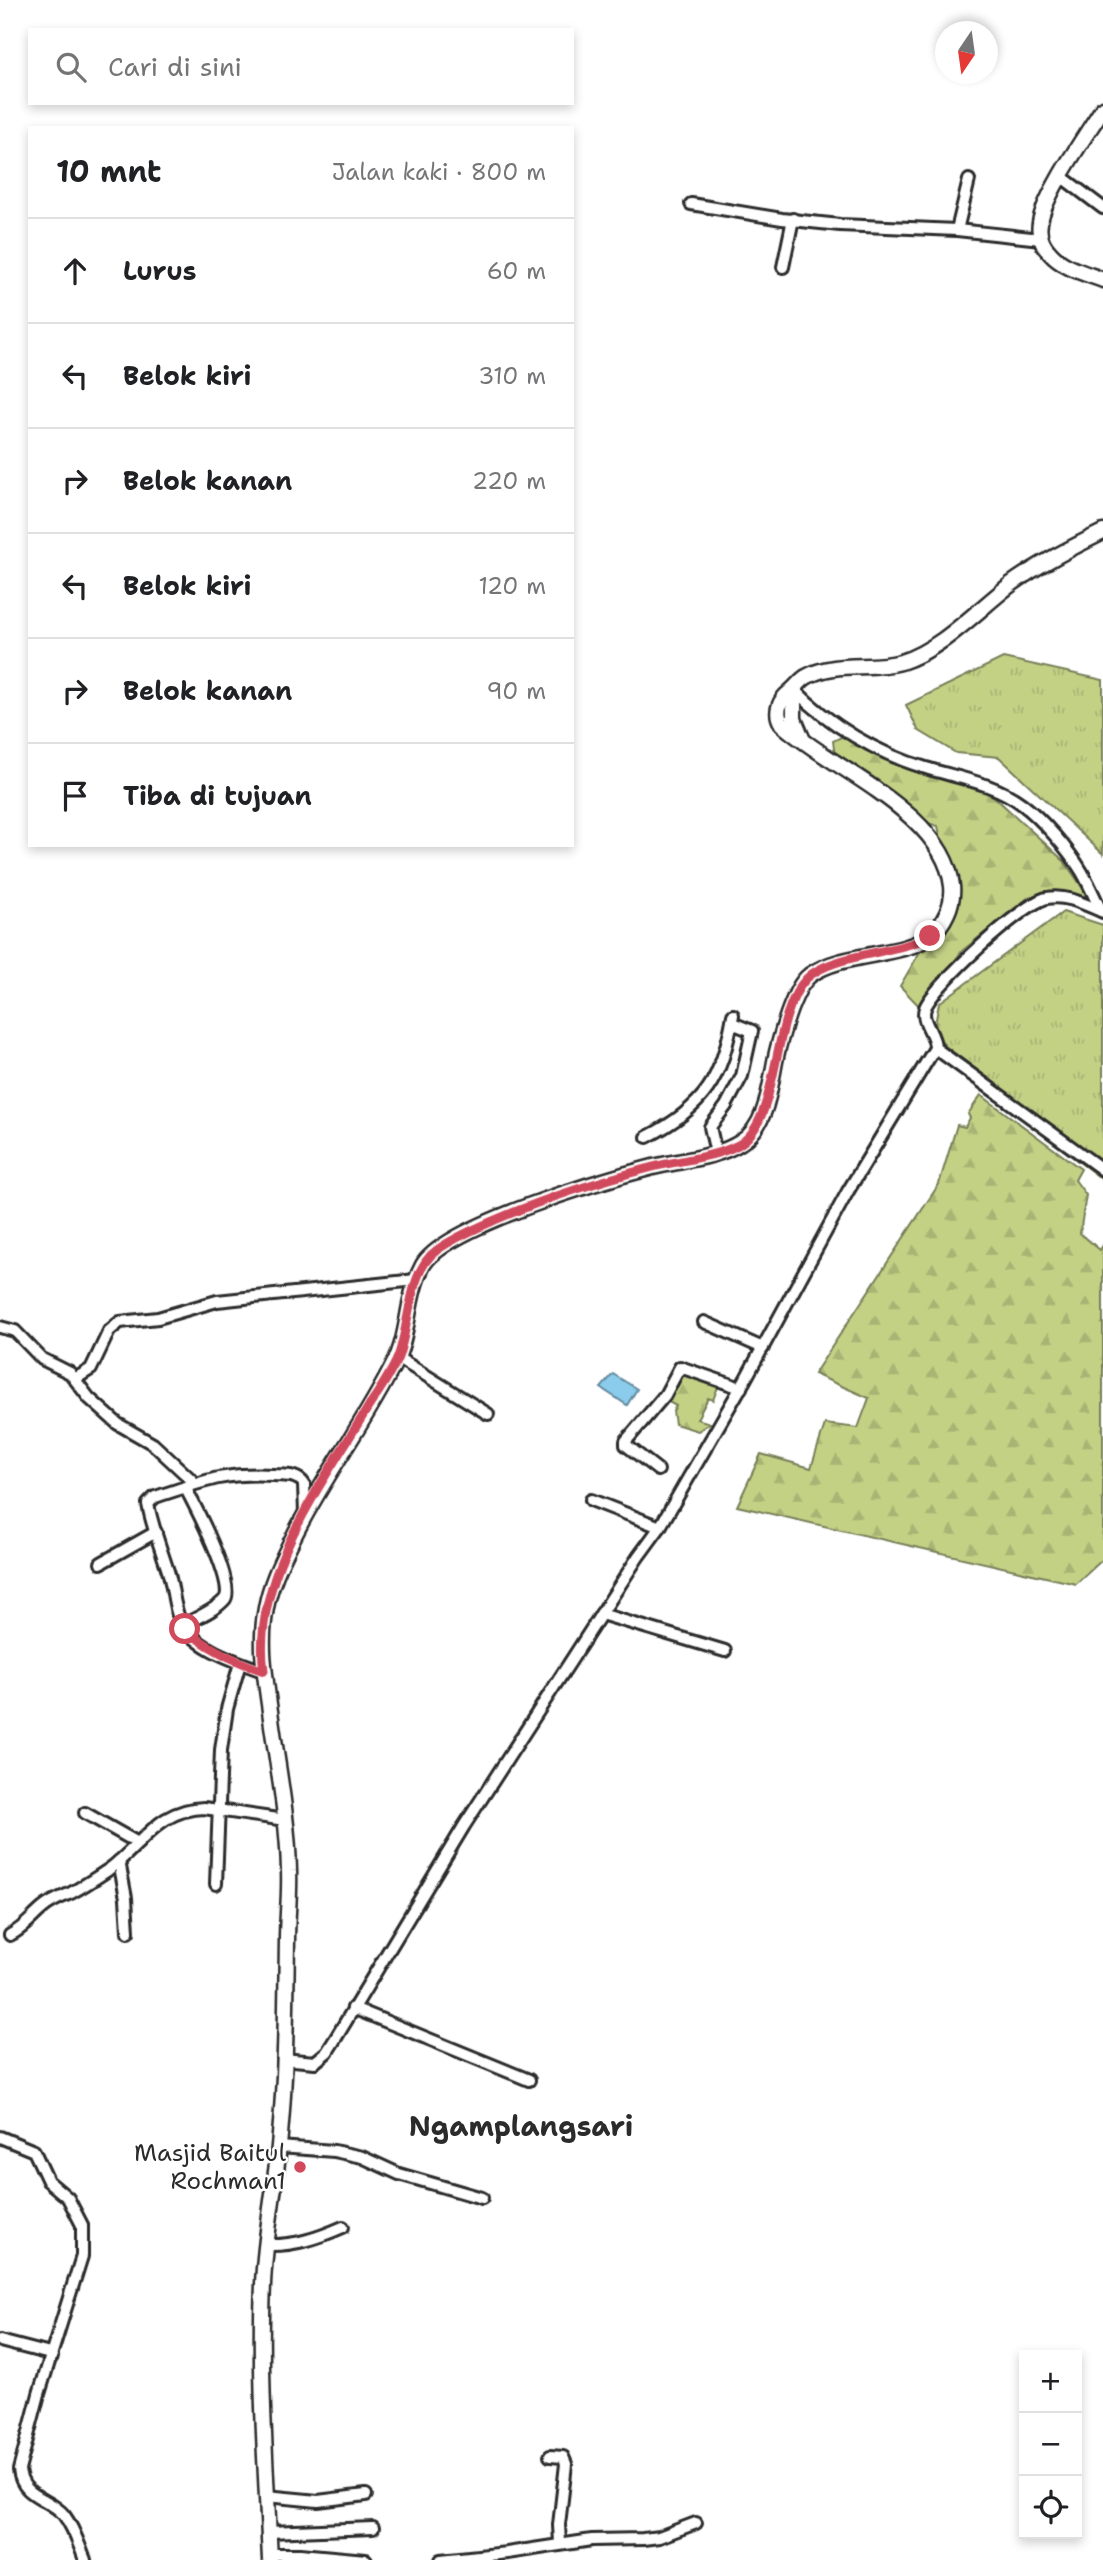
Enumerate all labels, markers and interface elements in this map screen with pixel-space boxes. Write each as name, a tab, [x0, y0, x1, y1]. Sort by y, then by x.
north arrow	[935, 21, 998, 84]
search box	[28, 28, 574, 105]
icon: search	[52, 48, 90, 86]
text: Cari di sini	[108, 49, 242, 84]
text: 10 mnt	[56, 151, 161, 192]
text: Jalan kaki · 800 m	[332, 157, 546, 187]
icon: ahead	[56, 252, 94, 290]
text: Lurus	[123, 253, 196, 288]
text: 60 m	[487, 256, 546, 286]
icon: left	[56, 357, 94, 395]
text: Belok kiri	[123, 358, 252, 393]
text: 310 m	[478, 361, 546, 391]
icon: right	[56, 462, 94, 500]
text: Belok kanan	[123, 463, 292, 498]
text: 220 m	[472, 466, 546, 496]
icon: left	[56, 567, 94, 605]
text: Belok kiri	[123, 568, 252, 603]
text: 120 m	[478, 571, 546, 601]
icon: right	[56, 672, 94, 710]
text: Belok kanan	[123, 673, 292, 708]
text: 90 m	[486, 676, 546, 706]
icon: arrive	[56, 777, 94, 815]
text: Tiba di tujuan	[123, 778, 312, 813]
route end	[914, 920, 945, 951]
route start	[169, 1613, 200, 1644]
district label: Ngamplangsari	[409, 2107, 633, 2145]
place label: Masjid Baitul Rochman1	[134, 2137, 287, 2197]
marker: Masjid Baitul Rochman1	[292, 2159, 308, 2175]
map controls	[1019, 2350, 1082, 2539]
button: +	[1019, 2350, 1082, 2413]
button: −	[1019, 2413, 1082, 2476]
button: locate	[1019, 2476, 1082, 2539]

